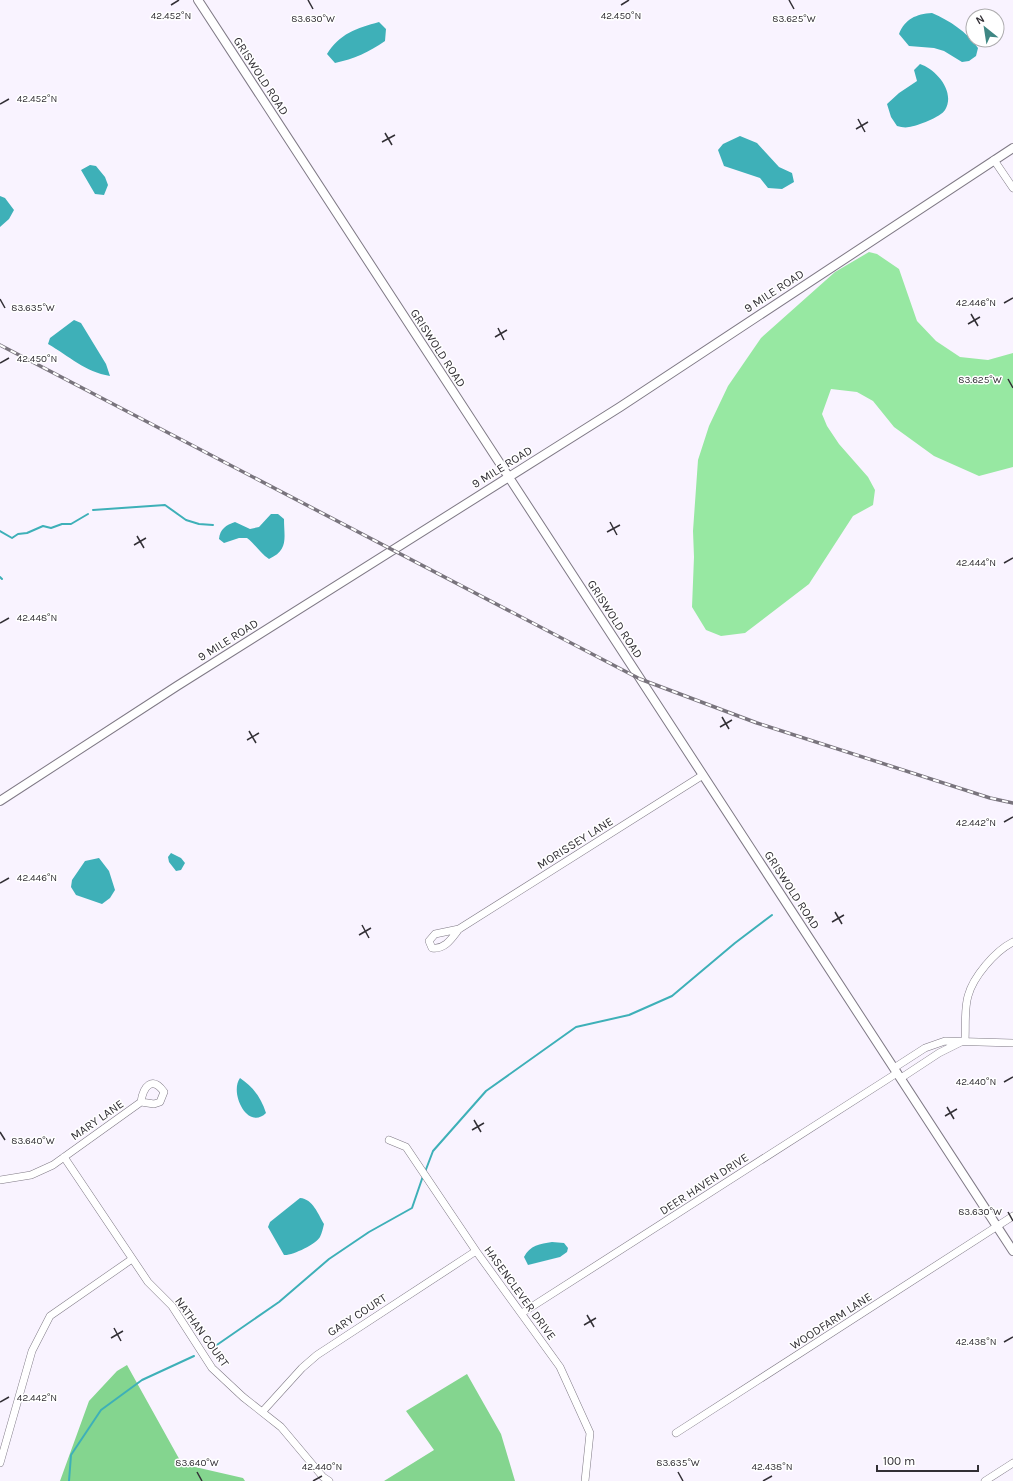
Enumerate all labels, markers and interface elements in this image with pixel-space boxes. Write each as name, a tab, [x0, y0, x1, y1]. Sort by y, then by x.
north arrow	[965, 8, 1005, 48]
text: 42.452°N	[151, 10, 191, 22]
text: 42.450°N	[601, 10, 641, 22]
text: N	[974, 12, 987, 27]
text: 83.630°W	[291, 13, 335, 25]
text: 83.625°W	[772, 13, 816, 25]
street label: GRISWOLD ROAD	[230, 34, 292, 118]
text: 42.452°N	[17, 93, 57, 105]
street label: 9 MILE ROAD	[741, 266, 807, 316]
text: 42.446°N	[956, 297, 996, 309]
text: 83.635°W	[11, 302, 55, 314]
street label: GRISWOLD ROAD	[407, 306, 469, 390]
text: 42.450°N	[17, 353, 57, 365]
text: 83.625°W	[958, 374, 1002, 386]
street label: 9 MILE ROAD	[469, 443, 535, 491]
text: 42.444°N	[956, 557, 996, 569]
street label: GRISWOLD ROAD	[584, 577, 646, 661]
text: 42.448°N	[17, 612, 57, 624]
street label: 9 MILE ROAD	[195, 616, 261, 664]
street label: MORISSEY LANE	[534, 814, 616, 872]
text: 42.442°N	[956, 817, 996, 829]
street label: GRISWOLD ROAD	[761, 848, 823, 932]
text: 42.446°N	[17, 872, 57, 884]
text: 42.440°N	[956, 1076, 996, 1088]
street label: MARY LANE	[68, 1097, 126, 1143]
text: 83.640°W	[11, 1135, 55, 1147]
street label: DEER HAVEN DRIVE	[657, 1150, 751, 1218]
text: 83.630°W	[958, 1206, 1002, 1218]
street label: HASENCLEVER DRIVE	[481, 1243, 559, 1343]
street label: WOODFARM LANE	[788, 1289, 874, 1353]
street label: GARY COURT	[325, 1291, 389, 1339]
street label: NATHAN COURT	[172, 1294, 232, 1370]
text: 42.438°N	[955, 1336, 997, 1348]
text: 42.442°N	[17, 1392, 57, 1404]
scale bar	[877, 1447, 978, 1473]
text: 100 m	[883, 1454, 915, 1468]
text: 83.640°W	[175, 1457, 219, 1469]
text: 83.635°W	[656, 1457, 700, 1469]
text: 42.440°N	[302, 1461, 342, 1473]
text: 42.438°N	[751, 1461, 793, 1473]

